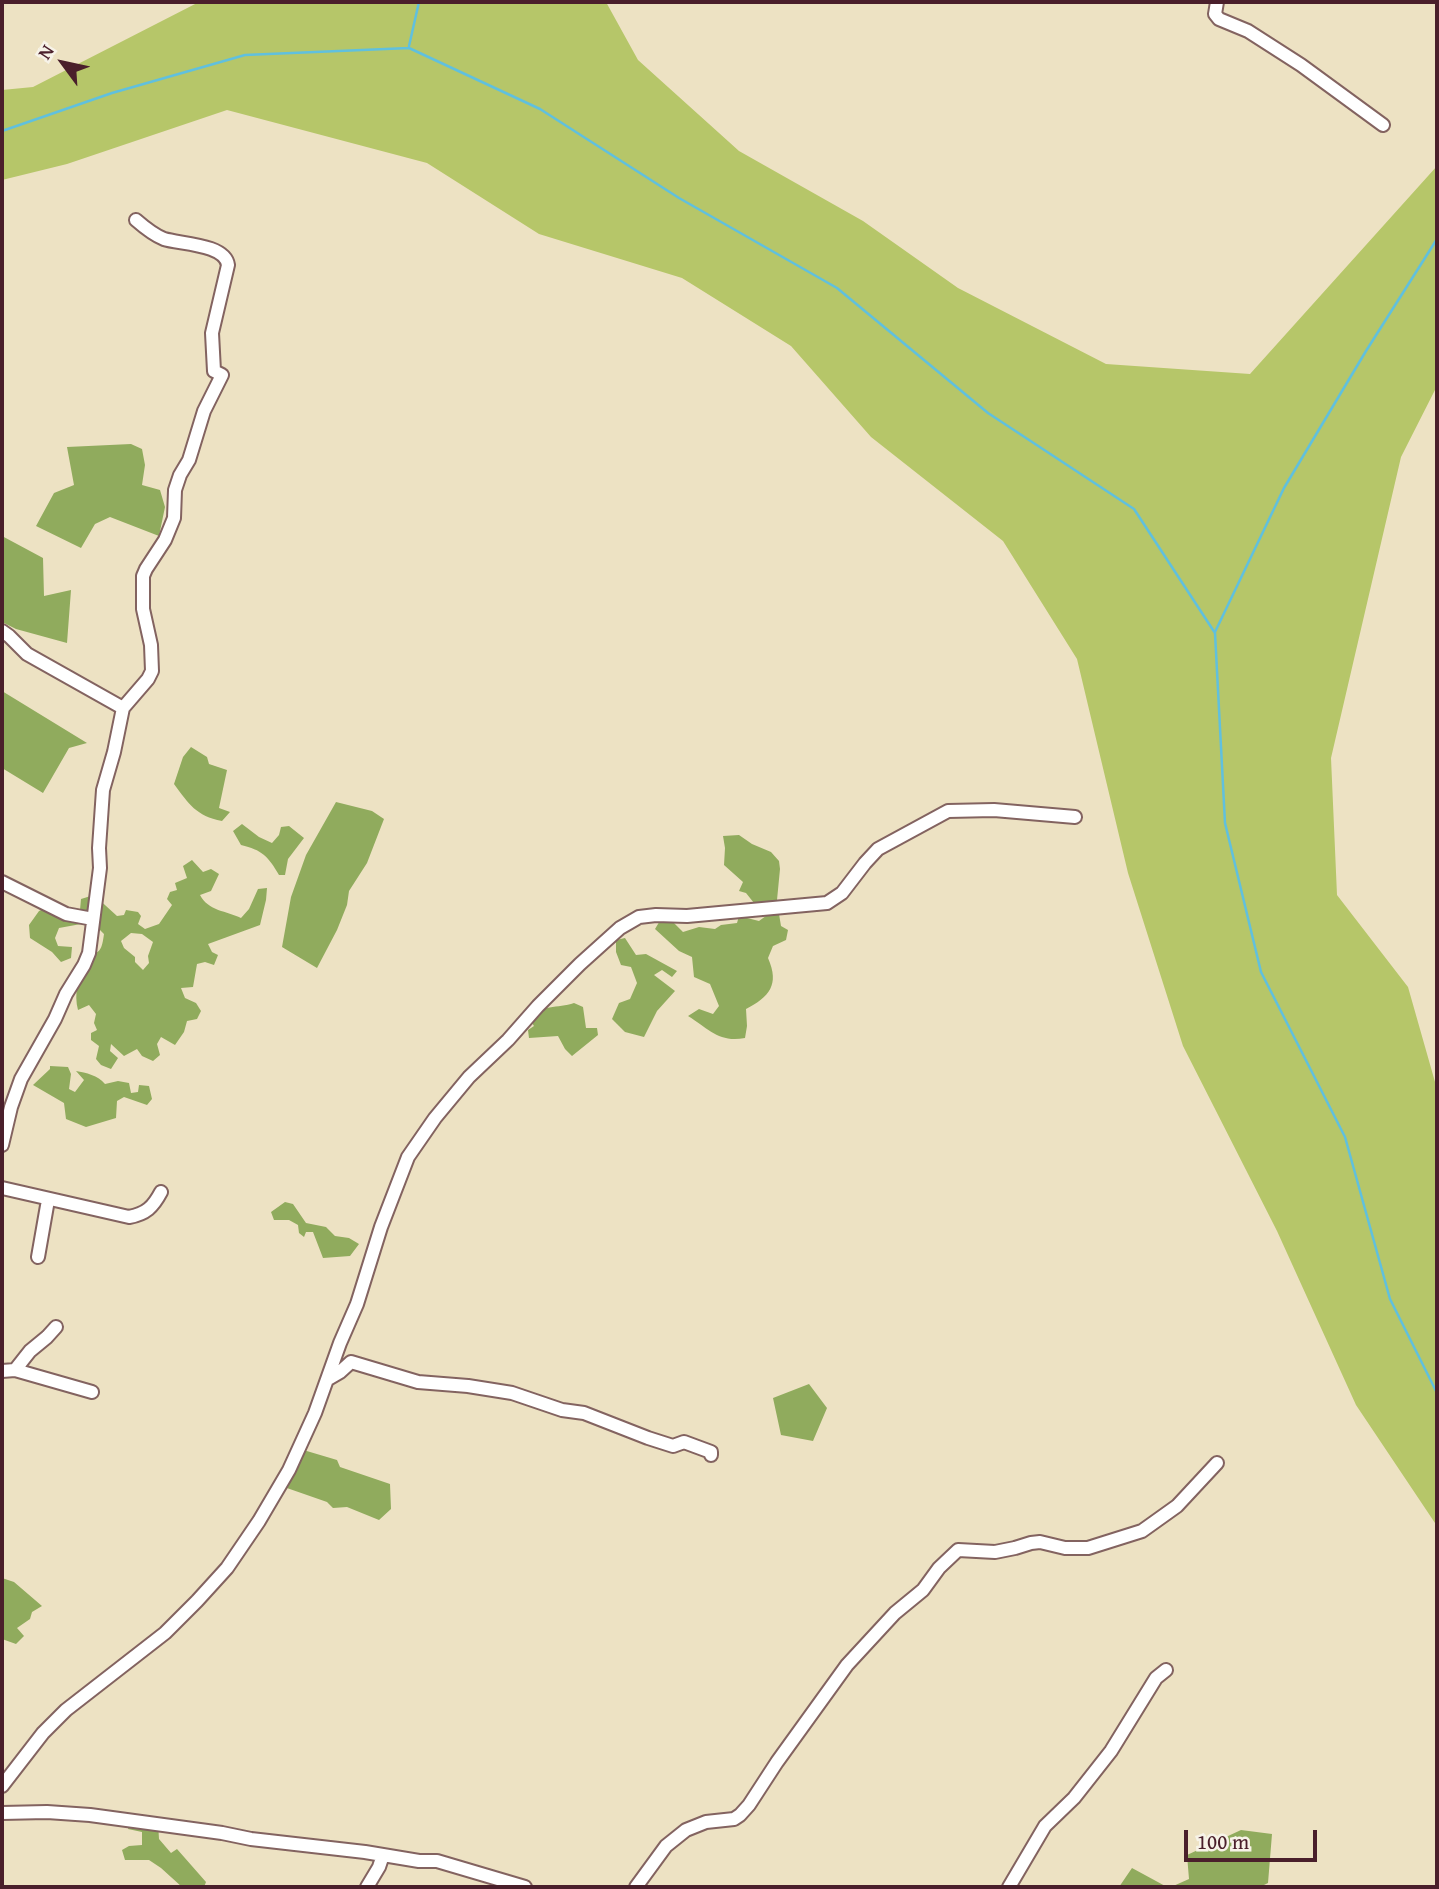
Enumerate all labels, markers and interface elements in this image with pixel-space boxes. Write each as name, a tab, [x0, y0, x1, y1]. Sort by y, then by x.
north arrow	[28, 28, 98, 98]
text: N	[30, 39, 61, 65]
scale bar	[1187, 1815, 1320, 1859]
text: 100 m	[1197, 1826, 1249, 1857]

